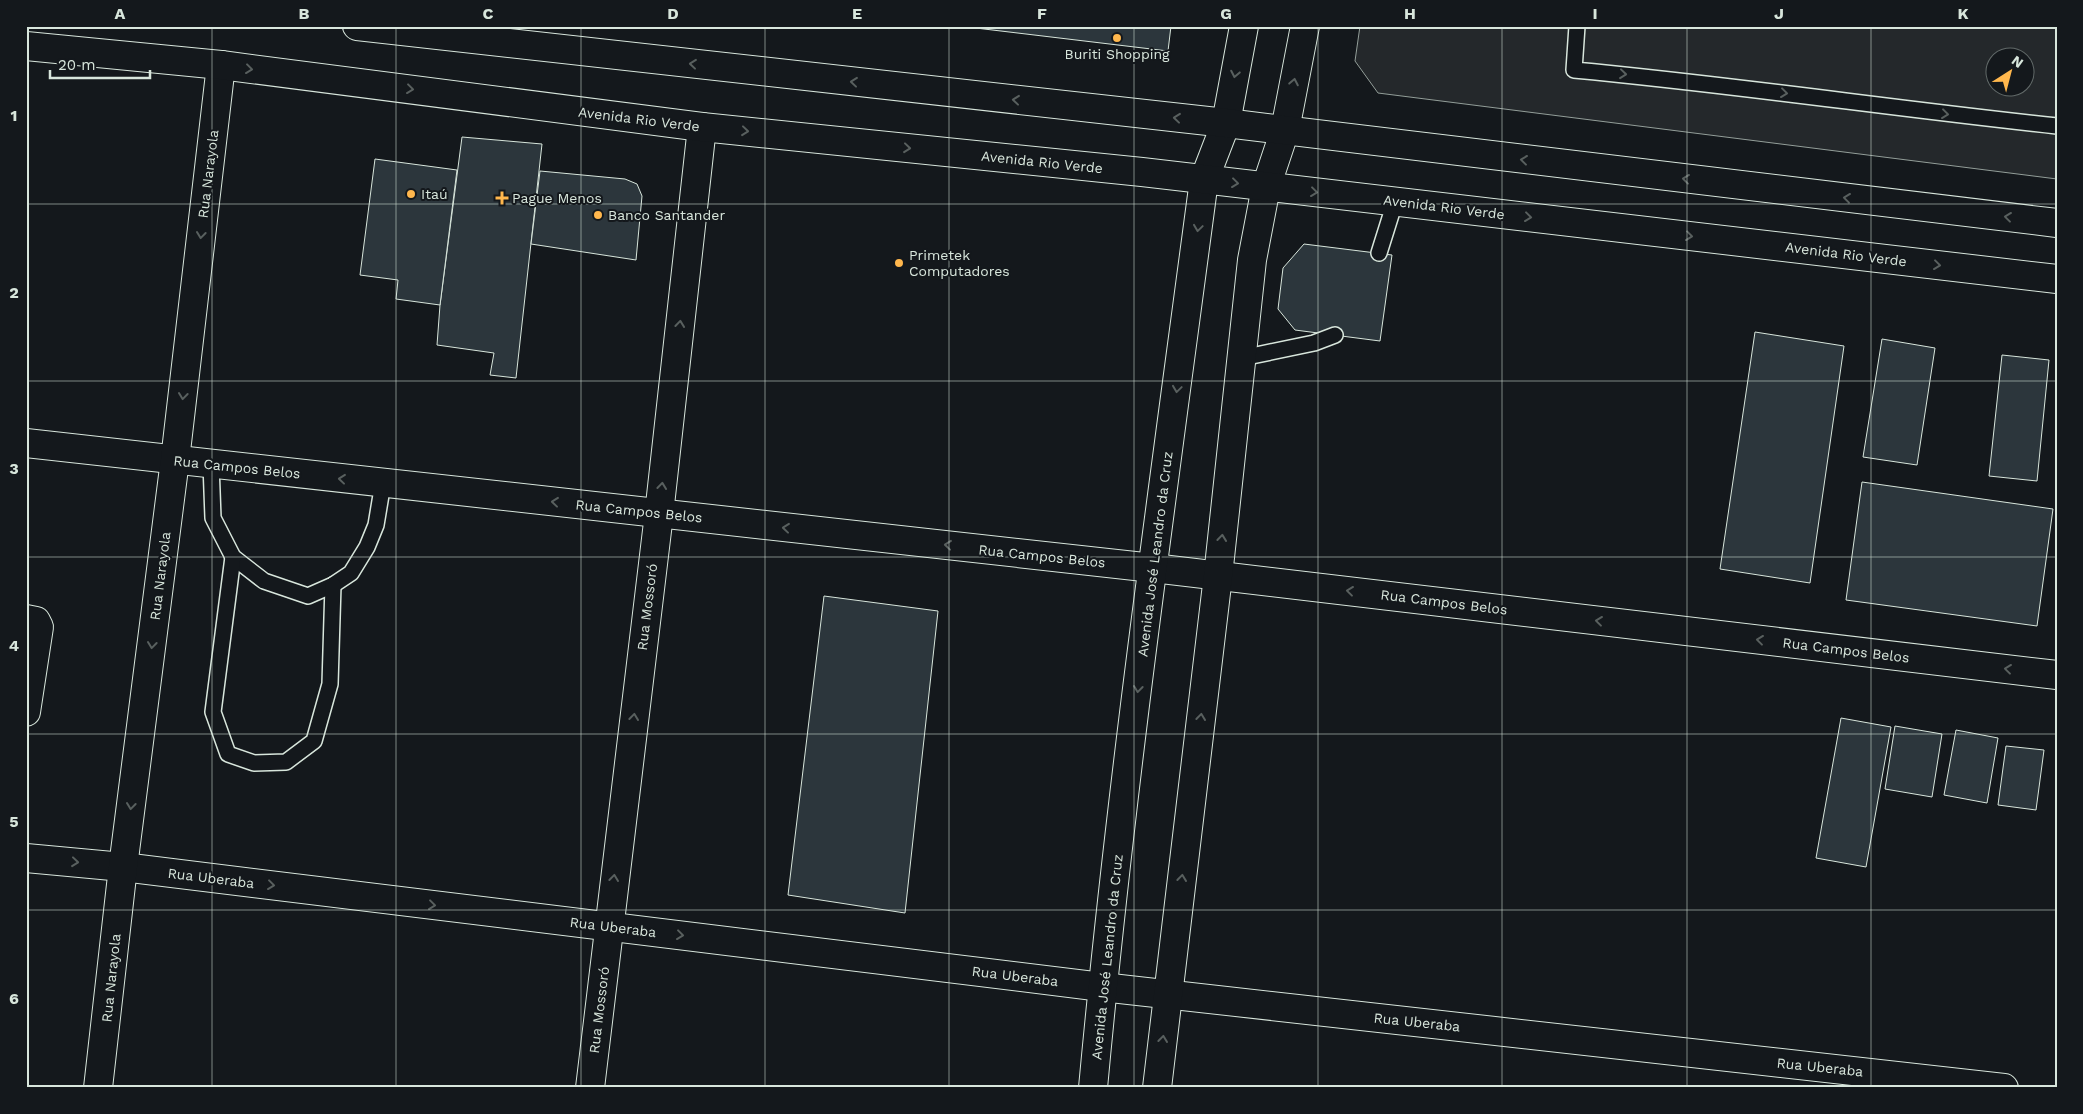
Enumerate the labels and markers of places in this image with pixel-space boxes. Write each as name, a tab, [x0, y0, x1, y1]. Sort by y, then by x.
marker: Buriti Shopping	[1111, 32, 1123, 44]
place label: Buriti Shopping	[1064, 46, 1170, 62]
place label: Itaú	[421, 186, 448, 202]
marker: Itaú	[405, 188, 417, 200]
place label: Pague Menos	[512, 190, 602, 206]
marker: Pague Menos	[496, 192, 508, 204]
place label: Banco Santander	[608, 207, 725, 223]
marker: Banco Santander	[592, 209, 604, 221]
place label: Primetek Computadores	[909, 247, 1010, 279]
marker: Primetek Computadores	[893, 257, 905, 269]

